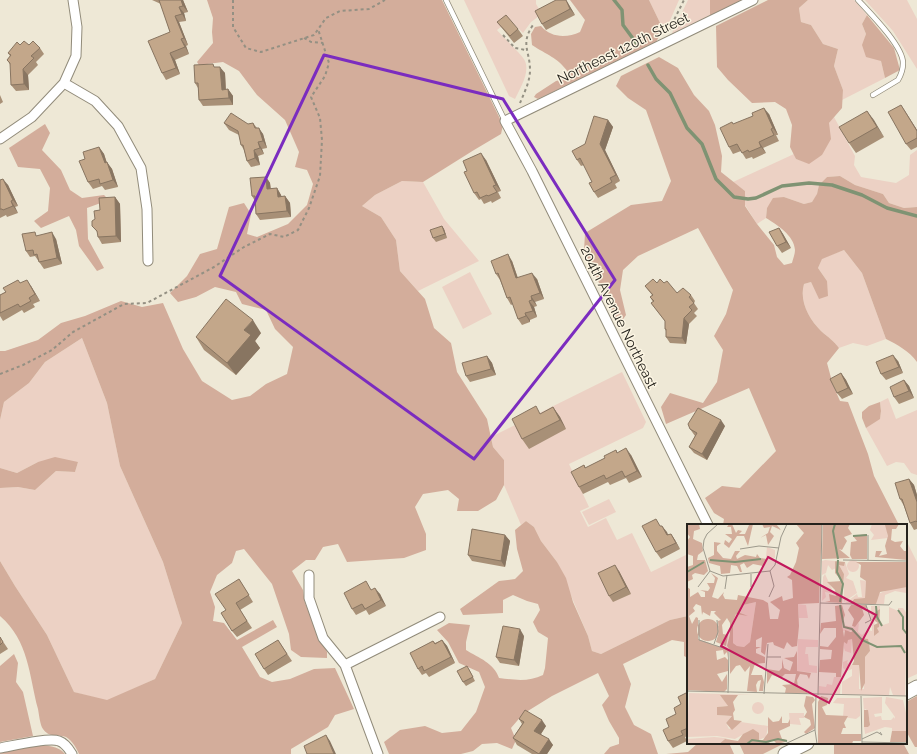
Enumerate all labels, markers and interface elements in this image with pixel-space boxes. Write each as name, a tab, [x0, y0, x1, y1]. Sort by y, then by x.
street label: Northeast 120th Street	[554, 9, 692, 87]
street label: 204th Avenue Northeast	[578, 243, 661, 391]
inset map	[687, 524, 907, 744]

